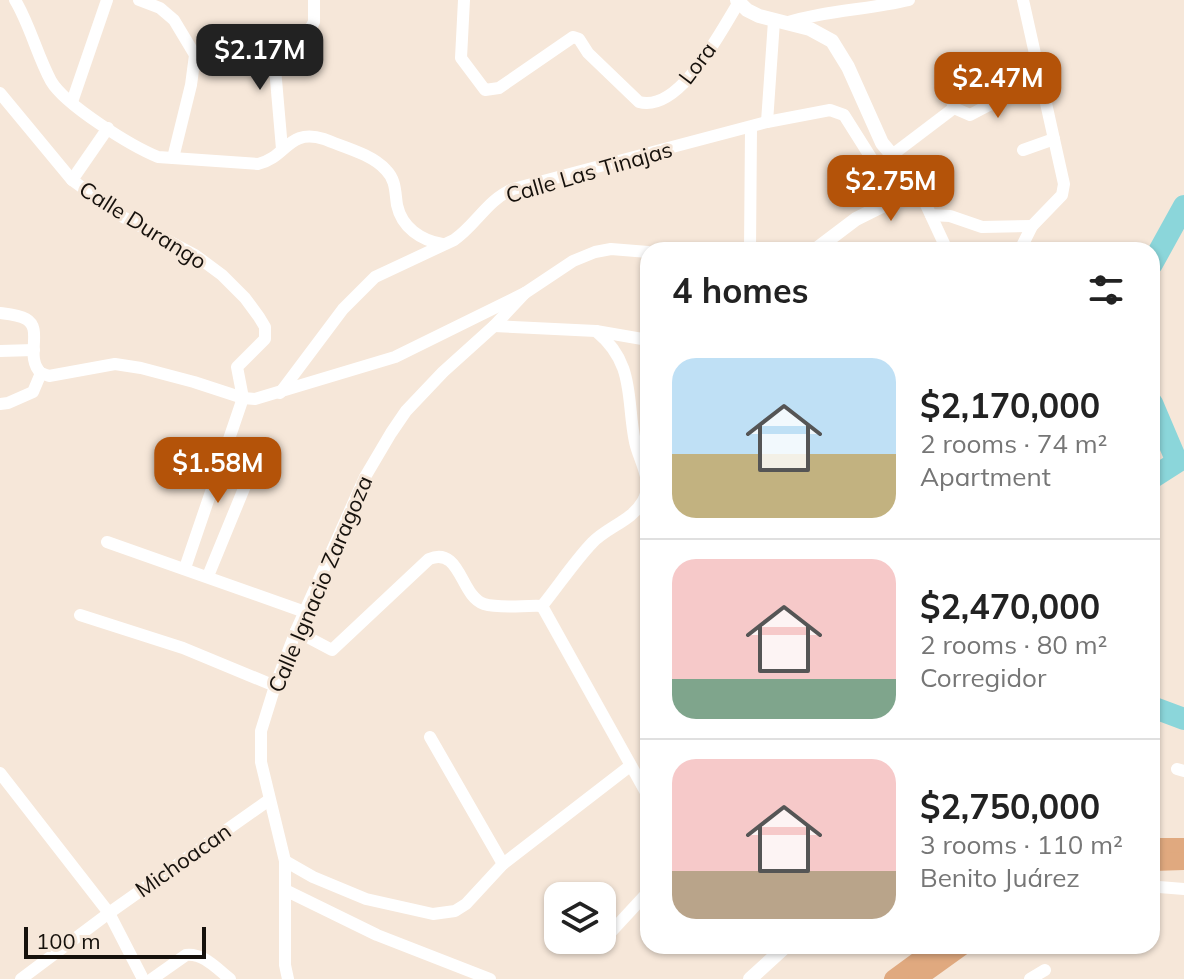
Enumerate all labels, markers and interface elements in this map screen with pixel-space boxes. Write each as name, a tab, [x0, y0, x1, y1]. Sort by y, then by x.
pin: $2.17M	[195, 24, 325, 92]
text: $2.17M	[214, 33, 306, 66]
street label: Lora	[672, 36, 722, 90]
pin: $2.47M	[933, 52, 1063, 120]
text: $2.47M	[952, 61, 1044, 94]
street label: Calle Las Tinajas	[503, 135, 675, 209]
pin: $2.75M	[826, 155, 956, 223]
text: $2.75M	[845, 164, 937, 197]
street label: Calle Durango	[74, 175, 212, 275]
icon: filters	[1084, 268, 1128, 312]
text: 4 homes	[672, 269, 809, 312]
text: $2,170,000	[920, 384, 1100, 427]
icon: home	[736, 390, 832, 486]
text: 2 rooms · 74 m²	[920, 427, 1107, 460]
pin: $1.58M	[153, 437, 283, 505]
text: $1.58M	[172, 446, 264, 479]
text: Apartment	[920, 460, 1051, 493]
street label: Calle Ignacio Zaragoza	[262, 471, 378, 697]
text: $2,470,000	[920, 585, 1100, 628]
icon: home	[736, 591, 832, 687]
text: 2 rooms · 80 m²	[920, 628, 1107, 661]
text: Corregidor	[920, 661, 1046, 694]
text: $2,750,000	[920, 785, 1100, 828]
icon: home	[736, 791, 832, 887]
street label: Michoacan	[130, 817, 236, 903]
text: 3 rooms · 110 m²	[920, 828, 1123, 861]
text: Benito Juárez	[920, 861, 1080, 894]
map controls	[544, 882, 616, 954]
button: layers	[544, 882, 616, 954]
scale bar	[24, 923, 206, 959]
text: 100 m	[36, 927, 101, 955]

